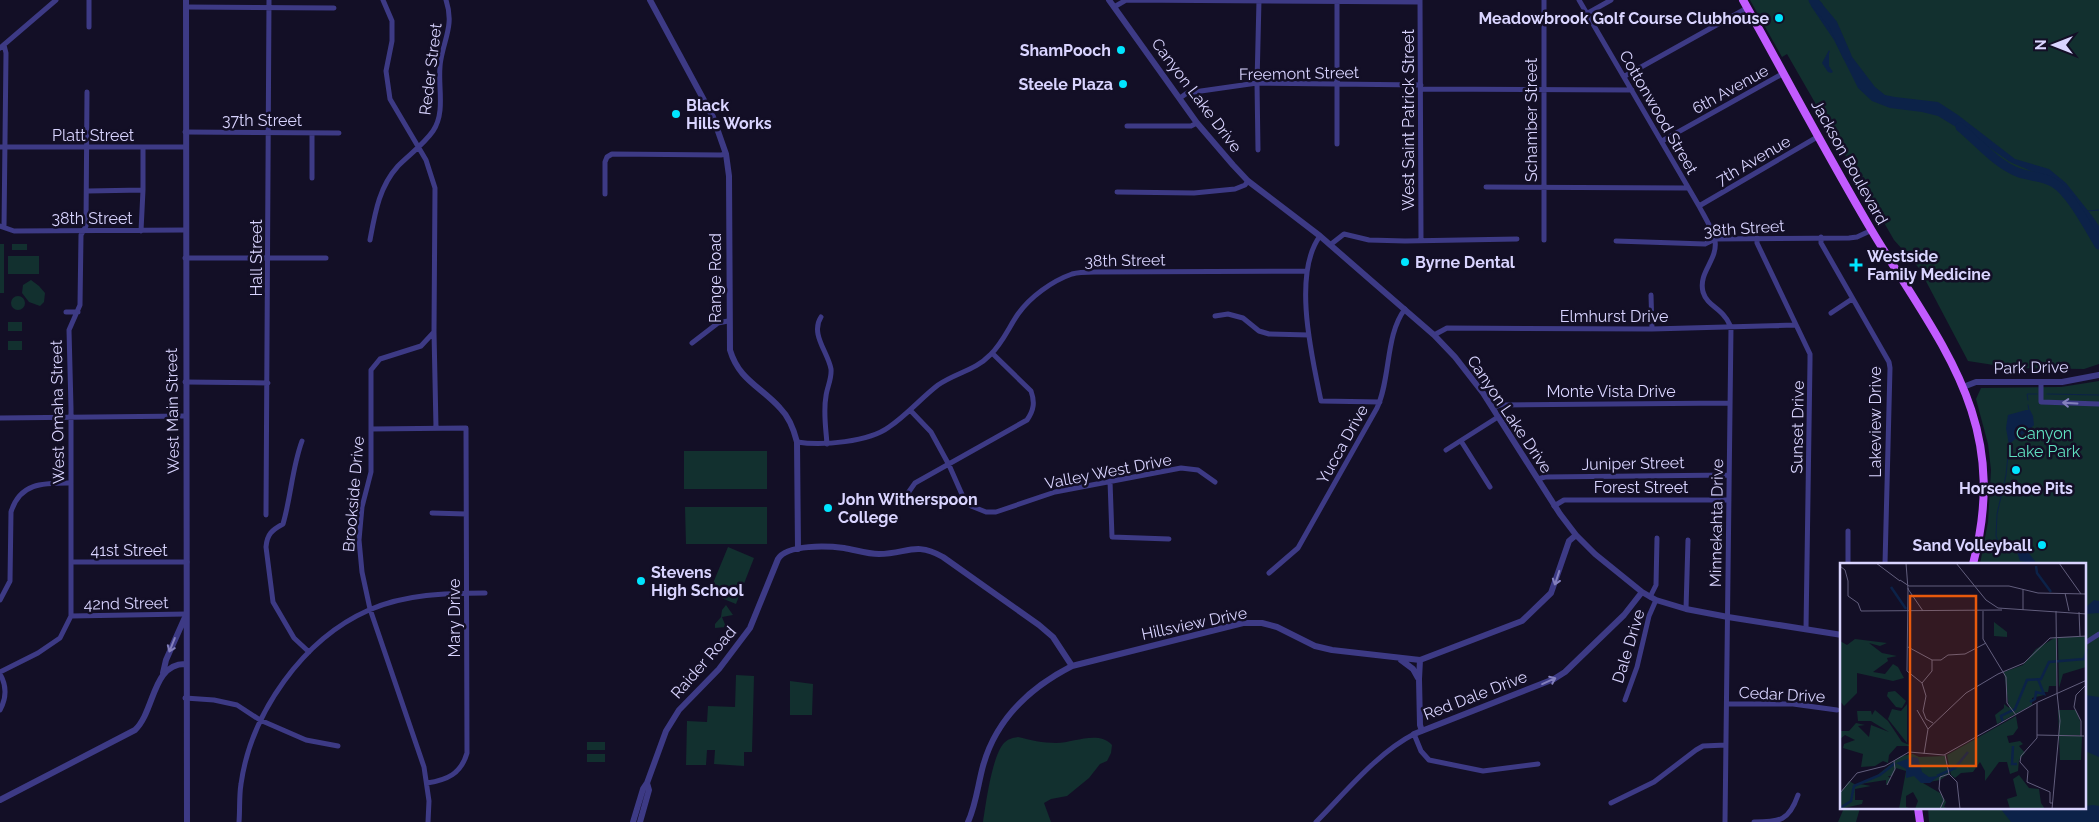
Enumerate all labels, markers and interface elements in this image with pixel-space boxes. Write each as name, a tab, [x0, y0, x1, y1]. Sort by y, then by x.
place label: Meadowbrook Golf Course Clubhouse	[1478, 9, 1769, 28]
marker: Meadowbrook Golf Course Clubhouse	[1773, 12, 1785, 24]
north arrow	[2029, 20, 2079, 70]
street label: Reder Street	[415, 21, 446, 116]
street label: West Saint Patrick Street	[1399, 29, 1418, 211]
street label: Canyon Lake Drive	[1148, 35, 1246, 156]
text: N	[2033, 40, 2049, 50]
place label: ShamPooch	[1020, 41, 1111, 60]
marker: ShamPooch	[1115, 44, 1127, 56]
street label: Cottonwood Street	[1615, 47, 1702, 178]
street label: Schamber Street	[1522, 57, 1541, 182]
street label: 6th Avenue	[1689, 61, 1772, 118]
street label: Freemont Street	[1239, 63, 1360, 84]
place label: Steele Plaza	[1018, 75, 1113, 94]
marker: Steele Plaza	[1117, 78, 1129, 90]
place label: Black Hills Works	[686, 96, 772, 133]
street label: Jackson Boulevard	[1807, 97, 1892, 228]
marker: Black Hills Works	[670, 108, 682, 120]
street label: 37th Street	[222, 111, 303, 130]
street label: Platt Street	[52, 126, 135, 145]
street label: 7th Avenue	[1713, 131, 1794, 189]
street label: 38th Street	[51, 209, 133, 228]
street label: 38th Street	[1703, 216, 1786, 241]
street label: Hall Street	[247, 219, 266, 297]
street label: Range Road	[706, 233, 725, 323]
place label: Westside Family Medicine	[1867, 247, 1991, 284]
street label: 38th Street	[1084, 250, 1166, 271]
place label: Byrne Dental	[1415, 253, 1516, 272]
marker: Byrne Dental	[1399, 256, 1411, 268]
marker: Westside Family Medicine	[1849, 258, 1863, 272]
street label: Elmhurst Drive	[1560, 307, 1668, 326]
street label: West Omaha Street	[47, 339, 68, 484]
street label: West Main Street	[162, 347, 183, 474]
street label: Canyon Lake Drive	[1463, 352, 1556, 477]
street label: Park Drive	[1993, 357, 2069, 378]
street label: Lakeview Drive	[1866, 366, 1885, 478]
street label: Sunset Drive	[1787, 380, 1808, 474]
street label: Monte Vista Drive	[1546, 382, 1676, 401]
one-way arrow	[2062, 398, 2078, 408]
street label: Yucca Drive	[1313, 401, 1372, 487]
park label: Canyon Lake Park	[2008, 424, 2081, 461]
street label: Brookside Drive	[339, 435, 368, 553]
street label: Valley West Drive	[1043, 450, 1173, 493]
street label: Juniper Street	[1581, 453, 1685, 474]
street label: Minnekahta Drive	[1706, 459, 1727, 587]
marker: Horseshoe Pits	[2010, 464, 2022, 476]
street label: Forest Street	[1594, 478, 1689, 497]
place label: Horseshoe Pits	[1959, 479, 2073, 498]
place label: John Witherspoon College	[838, 490, 978, 527]
marker: John Witherspoon College	[822, 502, 834, 514]
place label: Sand Volleyball	[1913, 536, 2033, 555]
marker: Sand Volleyball	[2036, 539, 2048, 551]
street label: 41st Street	[90, 541, 168, 560]
place label: Stevens High School	[651, 563, 745, 600]
inset map	[1840, 563, 2086, 810]
one-way arrow	[1552, 570, 1561, 586]
marker: Stevens High School	[635, 575, 647, 587]
street label: Mary Drive	[445, 579, 464, 657]
street label: 42nd Street	[83, 593, 169, 614]
street label: Hillsview Drive	[1140, 603, 1249, 644]
street label: Dale Drive	[1608, 607, 1649, 685]
street label: Raider Road	[667, 622, 740, 702]
one-way arrow	[167, 637, 176, 652]
street label: Red Dale Drive	[1421, 667, 1530, 724]
one-way arrow	[1541, 675, 1556, 685]
street label: Cedar Drive	[1738, 683, 1826, 706]

